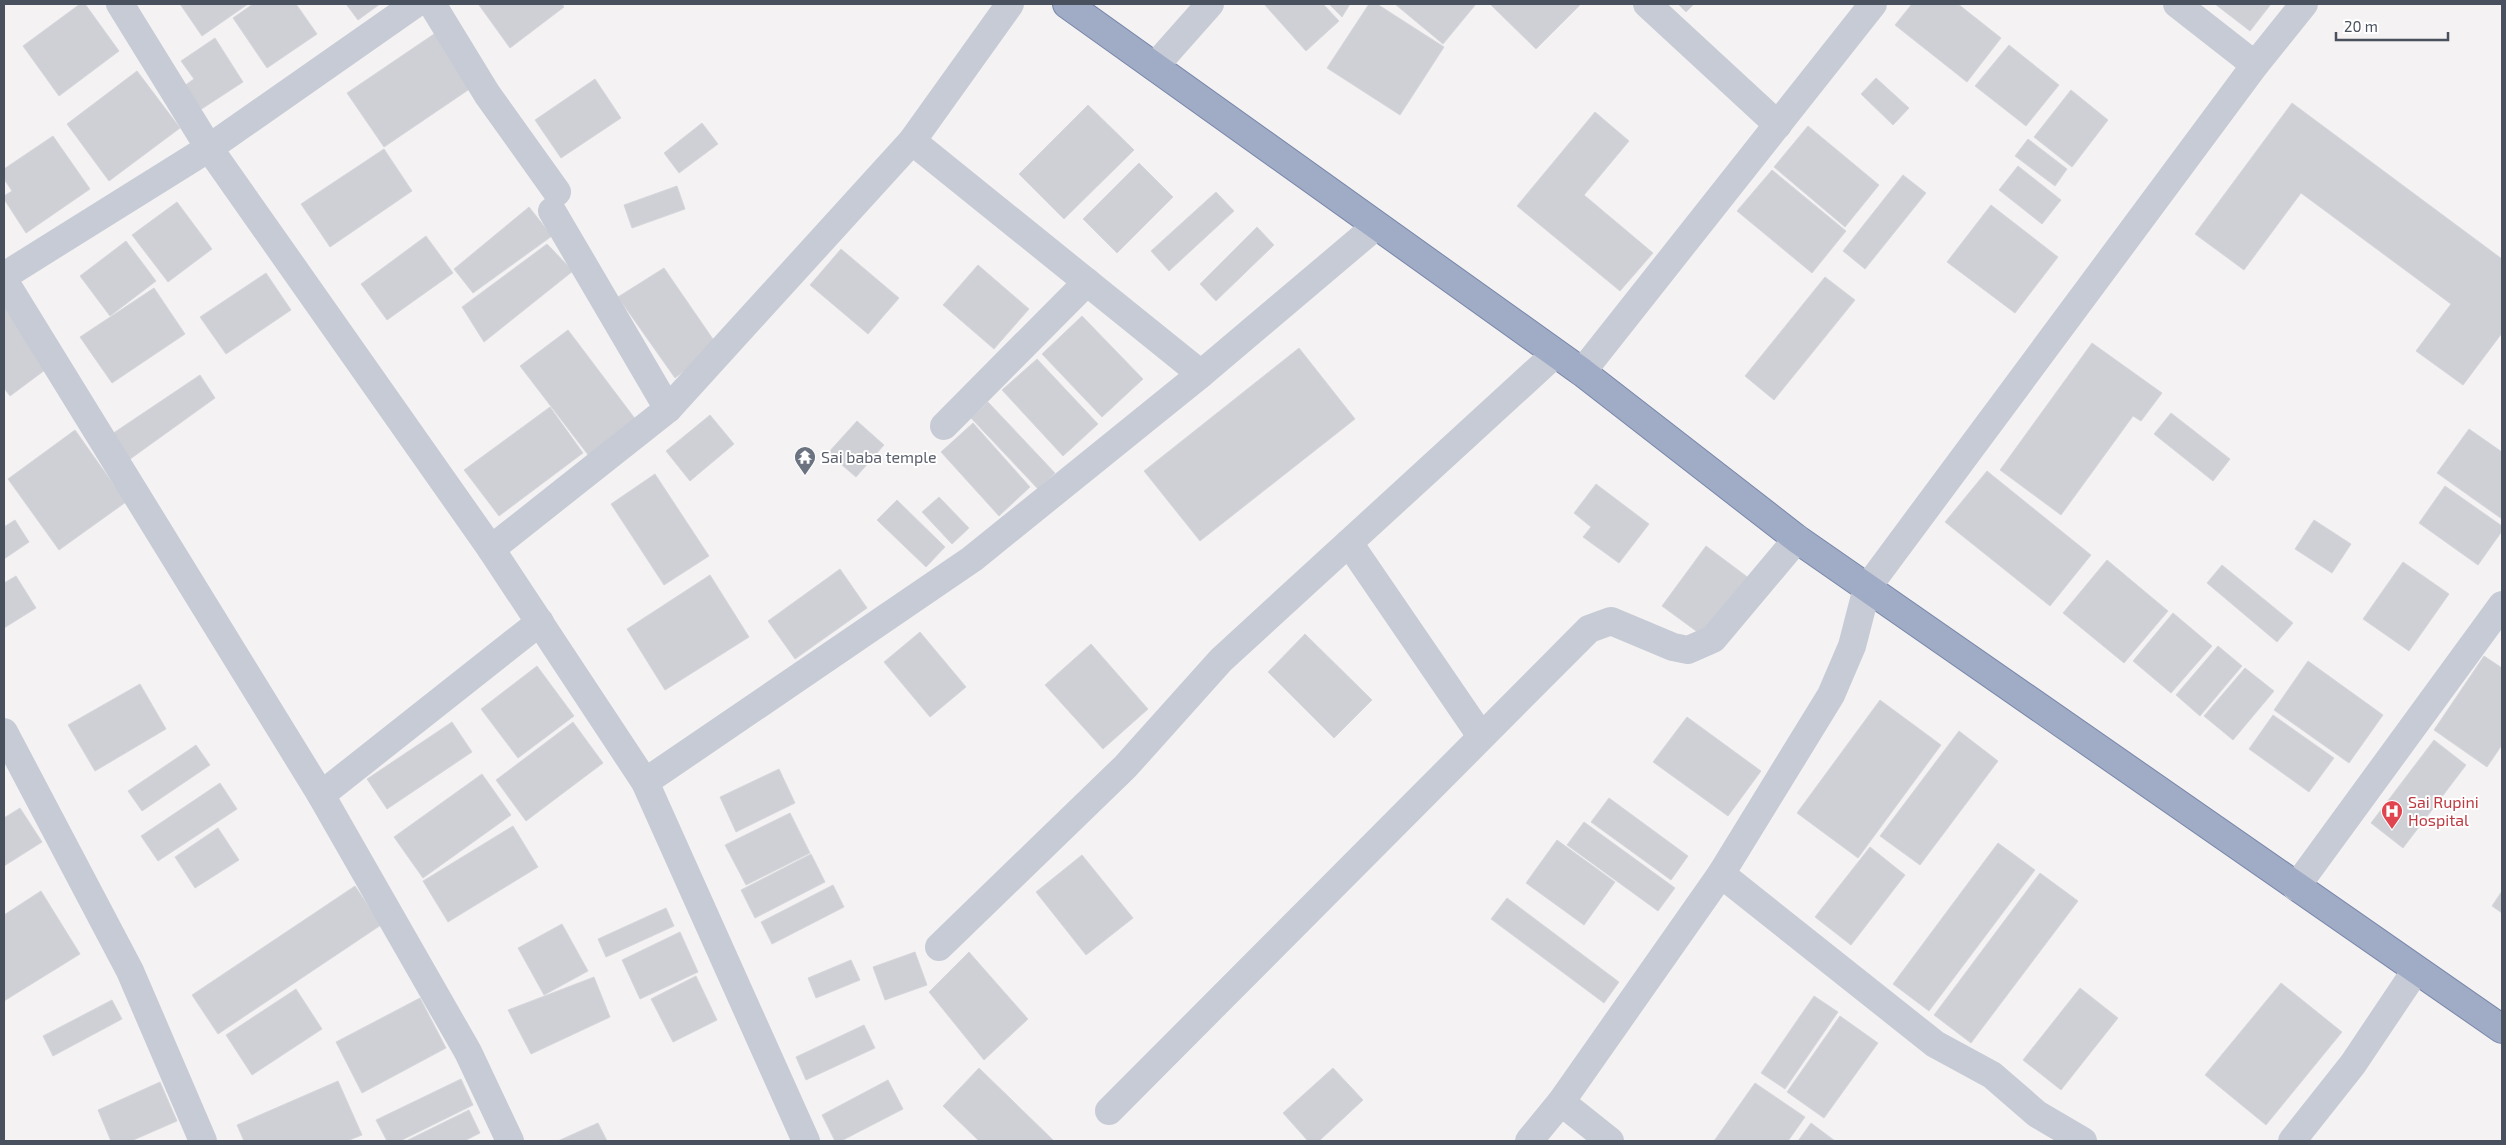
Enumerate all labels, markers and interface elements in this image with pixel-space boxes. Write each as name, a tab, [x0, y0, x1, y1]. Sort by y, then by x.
scale bar	[2336, 10, 2448, 42]
text: 20 m	[2344, 17, 2378, 35]
temple icon: Sai baba temple	[793, 445, 817, 476]
place label: Sai baba temple	[821, 447, 937, 466]
place label: Sai Rupini Hospital	[2408, 792, 2479, 829]
hospital icon: Sai Rupini Hospital	[2380, 799, 2404, 830]

